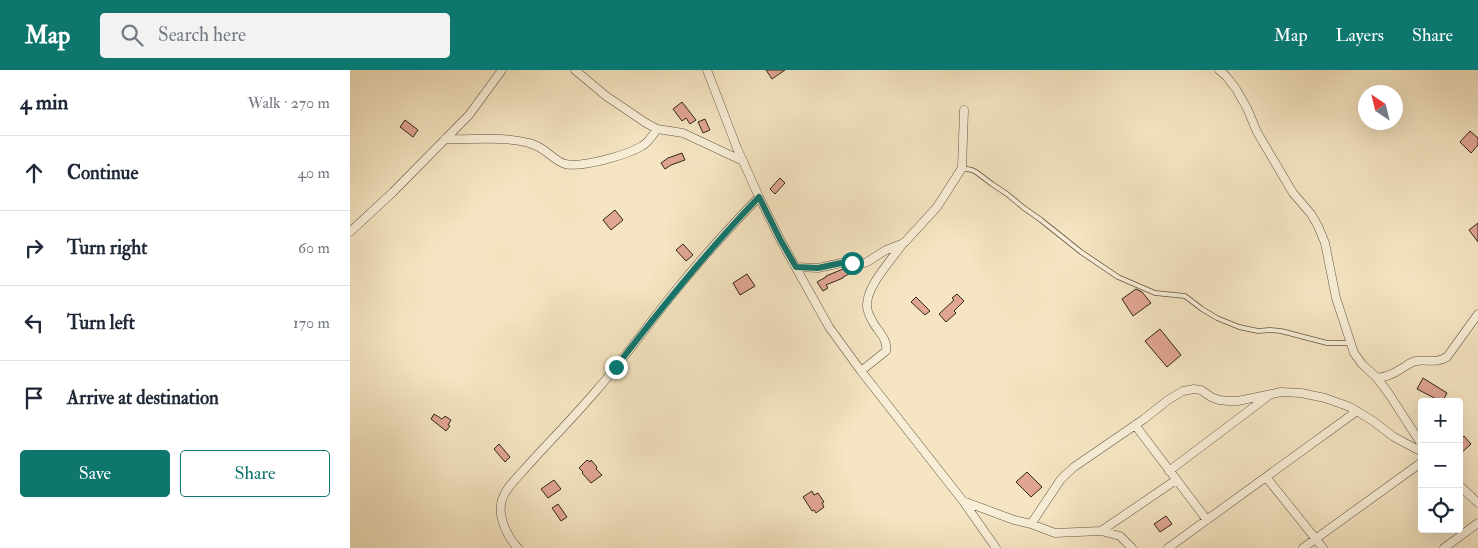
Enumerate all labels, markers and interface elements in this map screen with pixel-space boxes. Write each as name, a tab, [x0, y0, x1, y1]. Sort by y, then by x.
search box	[100, 13, 450, 58]
text: Map	[25, 20, 70, 51]
icon: search	[118, 21, 146, 49]
text: Search here	[158, 23, 246, 47]
text: Map	[1274, 24, 1308, 47]
text: Layers	[1336, 24, 1384, 47]
text: Share	[1412, 24, 1453, 47]
north arrow	[1358, 85, 1403, 130]
text: 4 min	[20, 89, 68, 116]
text: Walk · 270 m	[248, 93, 330, 113]
icon: ahead	[20, 159, 48, 187]
text: Continue	[67, 161, 138, 185]
text: 40 m	[297, 163, 330, 183]
icon: right	[20, 234, 48, 262]
text: Turn right	[67, 236, 147, 260]
text: 60 m	[298, 238, 330, 258]
route start	[841, 252, 864, 275]
icon: left	[20, 309, 48, 337]
text: Turn left	[67, 311, 135, 335]
text: 170 m	[293, 313, 330, 333]
route end	[605, 356, 628, 379]
icon: arrive	[20, 384, 48, 412]
text: Arrive at destination	[67, 386, 219, 410]
map controls	[1418, 398, 1463, 533]
button: +	[1418, 398, 1463, 443]
button: −	[1418, 443, 1463, 488]
button: Save	[20, 450, 170, 497]
button: Share	[180, 450, 330, 497]
button: locate	[1418, 488, 1463, 533]

